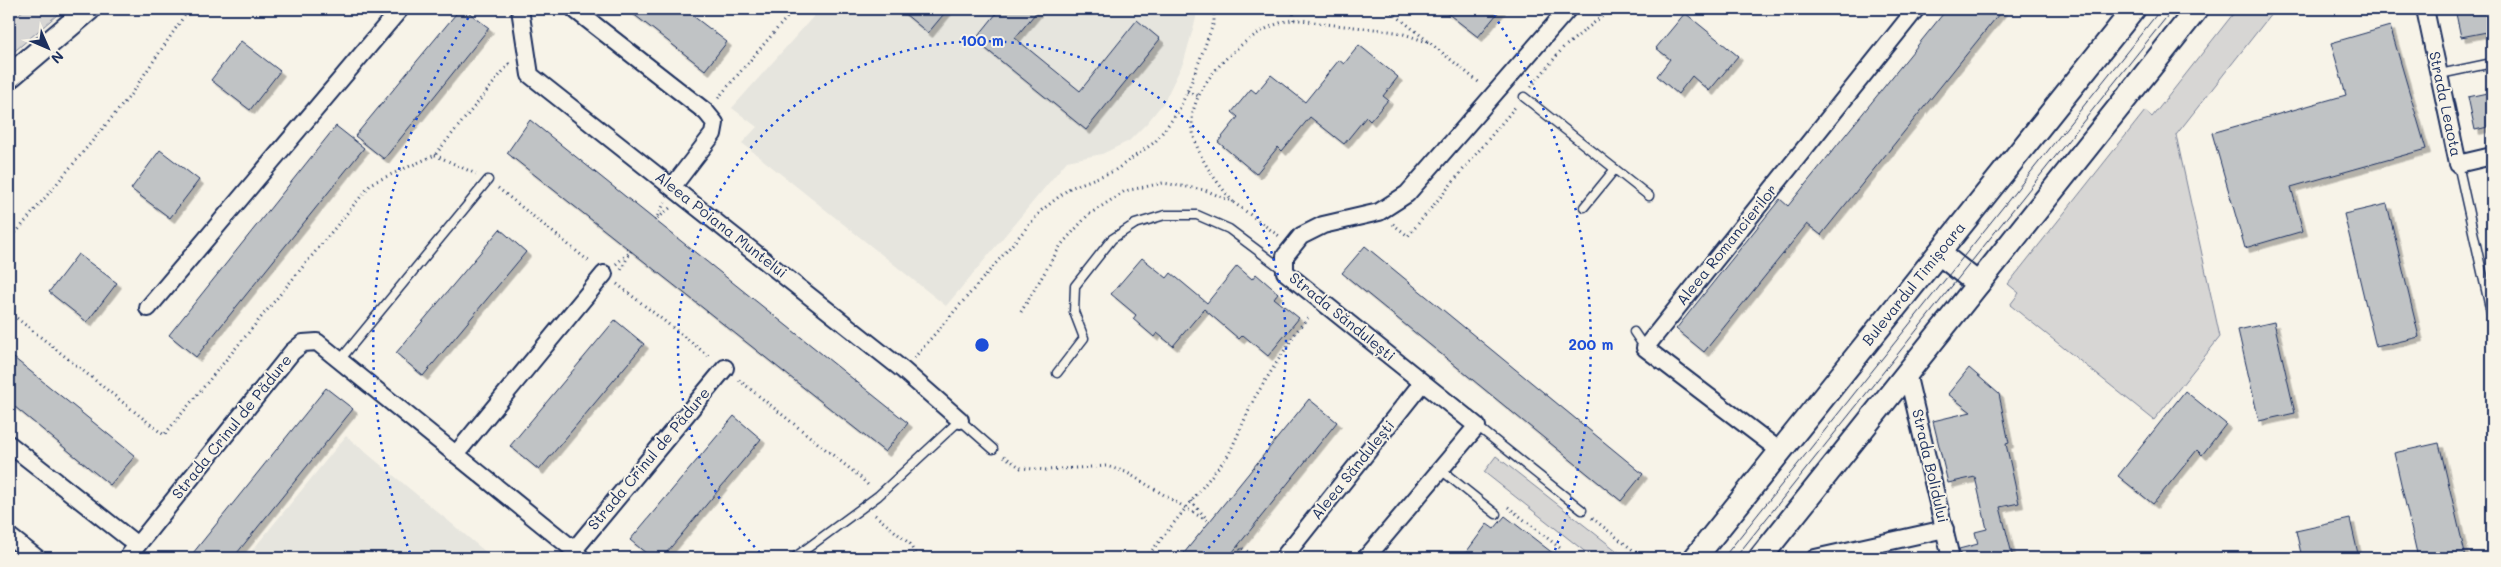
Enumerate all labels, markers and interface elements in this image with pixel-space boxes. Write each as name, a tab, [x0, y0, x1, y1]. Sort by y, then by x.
north arrow	[22, 22, 72, 72]
text: 100 m	[960, 30, 1004, 50]
text: N	[47, 47, 68, 68]
street label: Strada Leaota	[2425, 49, 2467, 158]
street label: Aleea Poiana Muntelui	[652, 166, 792, 282]
street label: Aleea Romancierilor	[1671, 180, 1781, 309]
street label: Bulevardul Timișoara	[1857, 217, 1970, 350]
street label: Strada Săndulești	[1285, 267, 1400, 366]
text: 200 m	[1569, 334, 1614, 354]
centre of rings	[973, 336, 991, 354]
street label: Strada Crinul de Pădure	[167, 350, 296, 503]
street label: Strada Crinul de Pădure	[583, 383, 714, 534]
street label: Strada Bolidului	[1908, 407, 1954, 525]
street label: Aleea Săndulești	[1306, 416, 1399, 524]

